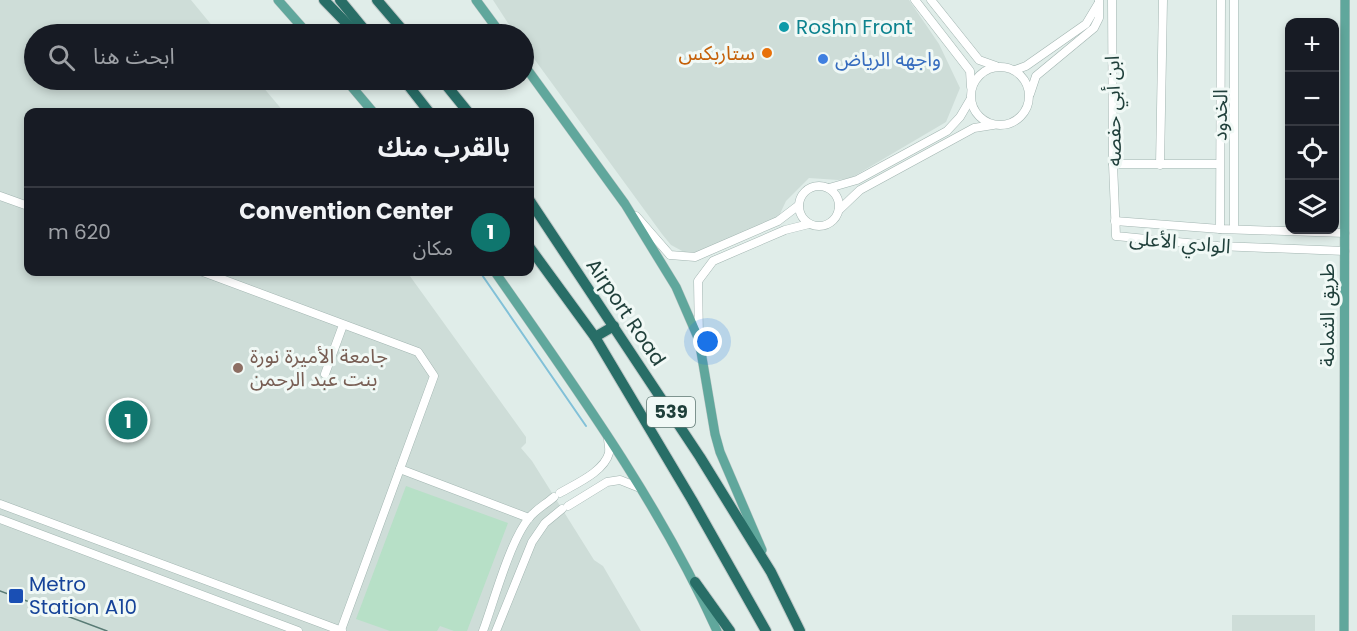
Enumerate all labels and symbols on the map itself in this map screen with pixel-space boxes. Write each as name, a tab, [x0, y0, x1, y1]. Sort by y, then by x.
place label: Roshn Front	[796, 13, 913, 41]
marker: Roshn Front	[777, 20, 791, 34]
place label: ستاربكس	[678, 39, 755, 67]
place label: واجهه الرياض	[835, 45, 941, 73]
marker: ستاربكس	[760, 46, 774, 60]
marker: واجهه الرياض	[816, 52, 830, 66]
street label: ابن أبي حفصه	[1098, 55, 1130, 167]
street label: الخدود	[1206, 89, 1234, 141]
street label: الوادي الأعلى	[1128, 224, 1232, 262]
street label: Airport Road	[580, 253, 672, 371]
street label: طريق الثمامة	[1313, 263, 1341, 367]
your location	[693, 327, 722, 356]
place label: جامعة الأميرة نورة بنت عبد الرحمن	[250, 342, 388, 393]
marker: جامعة الأميرة نورة بنت عبد الرحمن	[231, 361, 245, 375]
road number: 539	[647, 397, 695, 427]
pin: 1	[108, 398, 148, 442]
place label: Metro Station A10	[29, 570, 137, 621]
marker: Metro Station A10	[7, 587, 25, 605]

